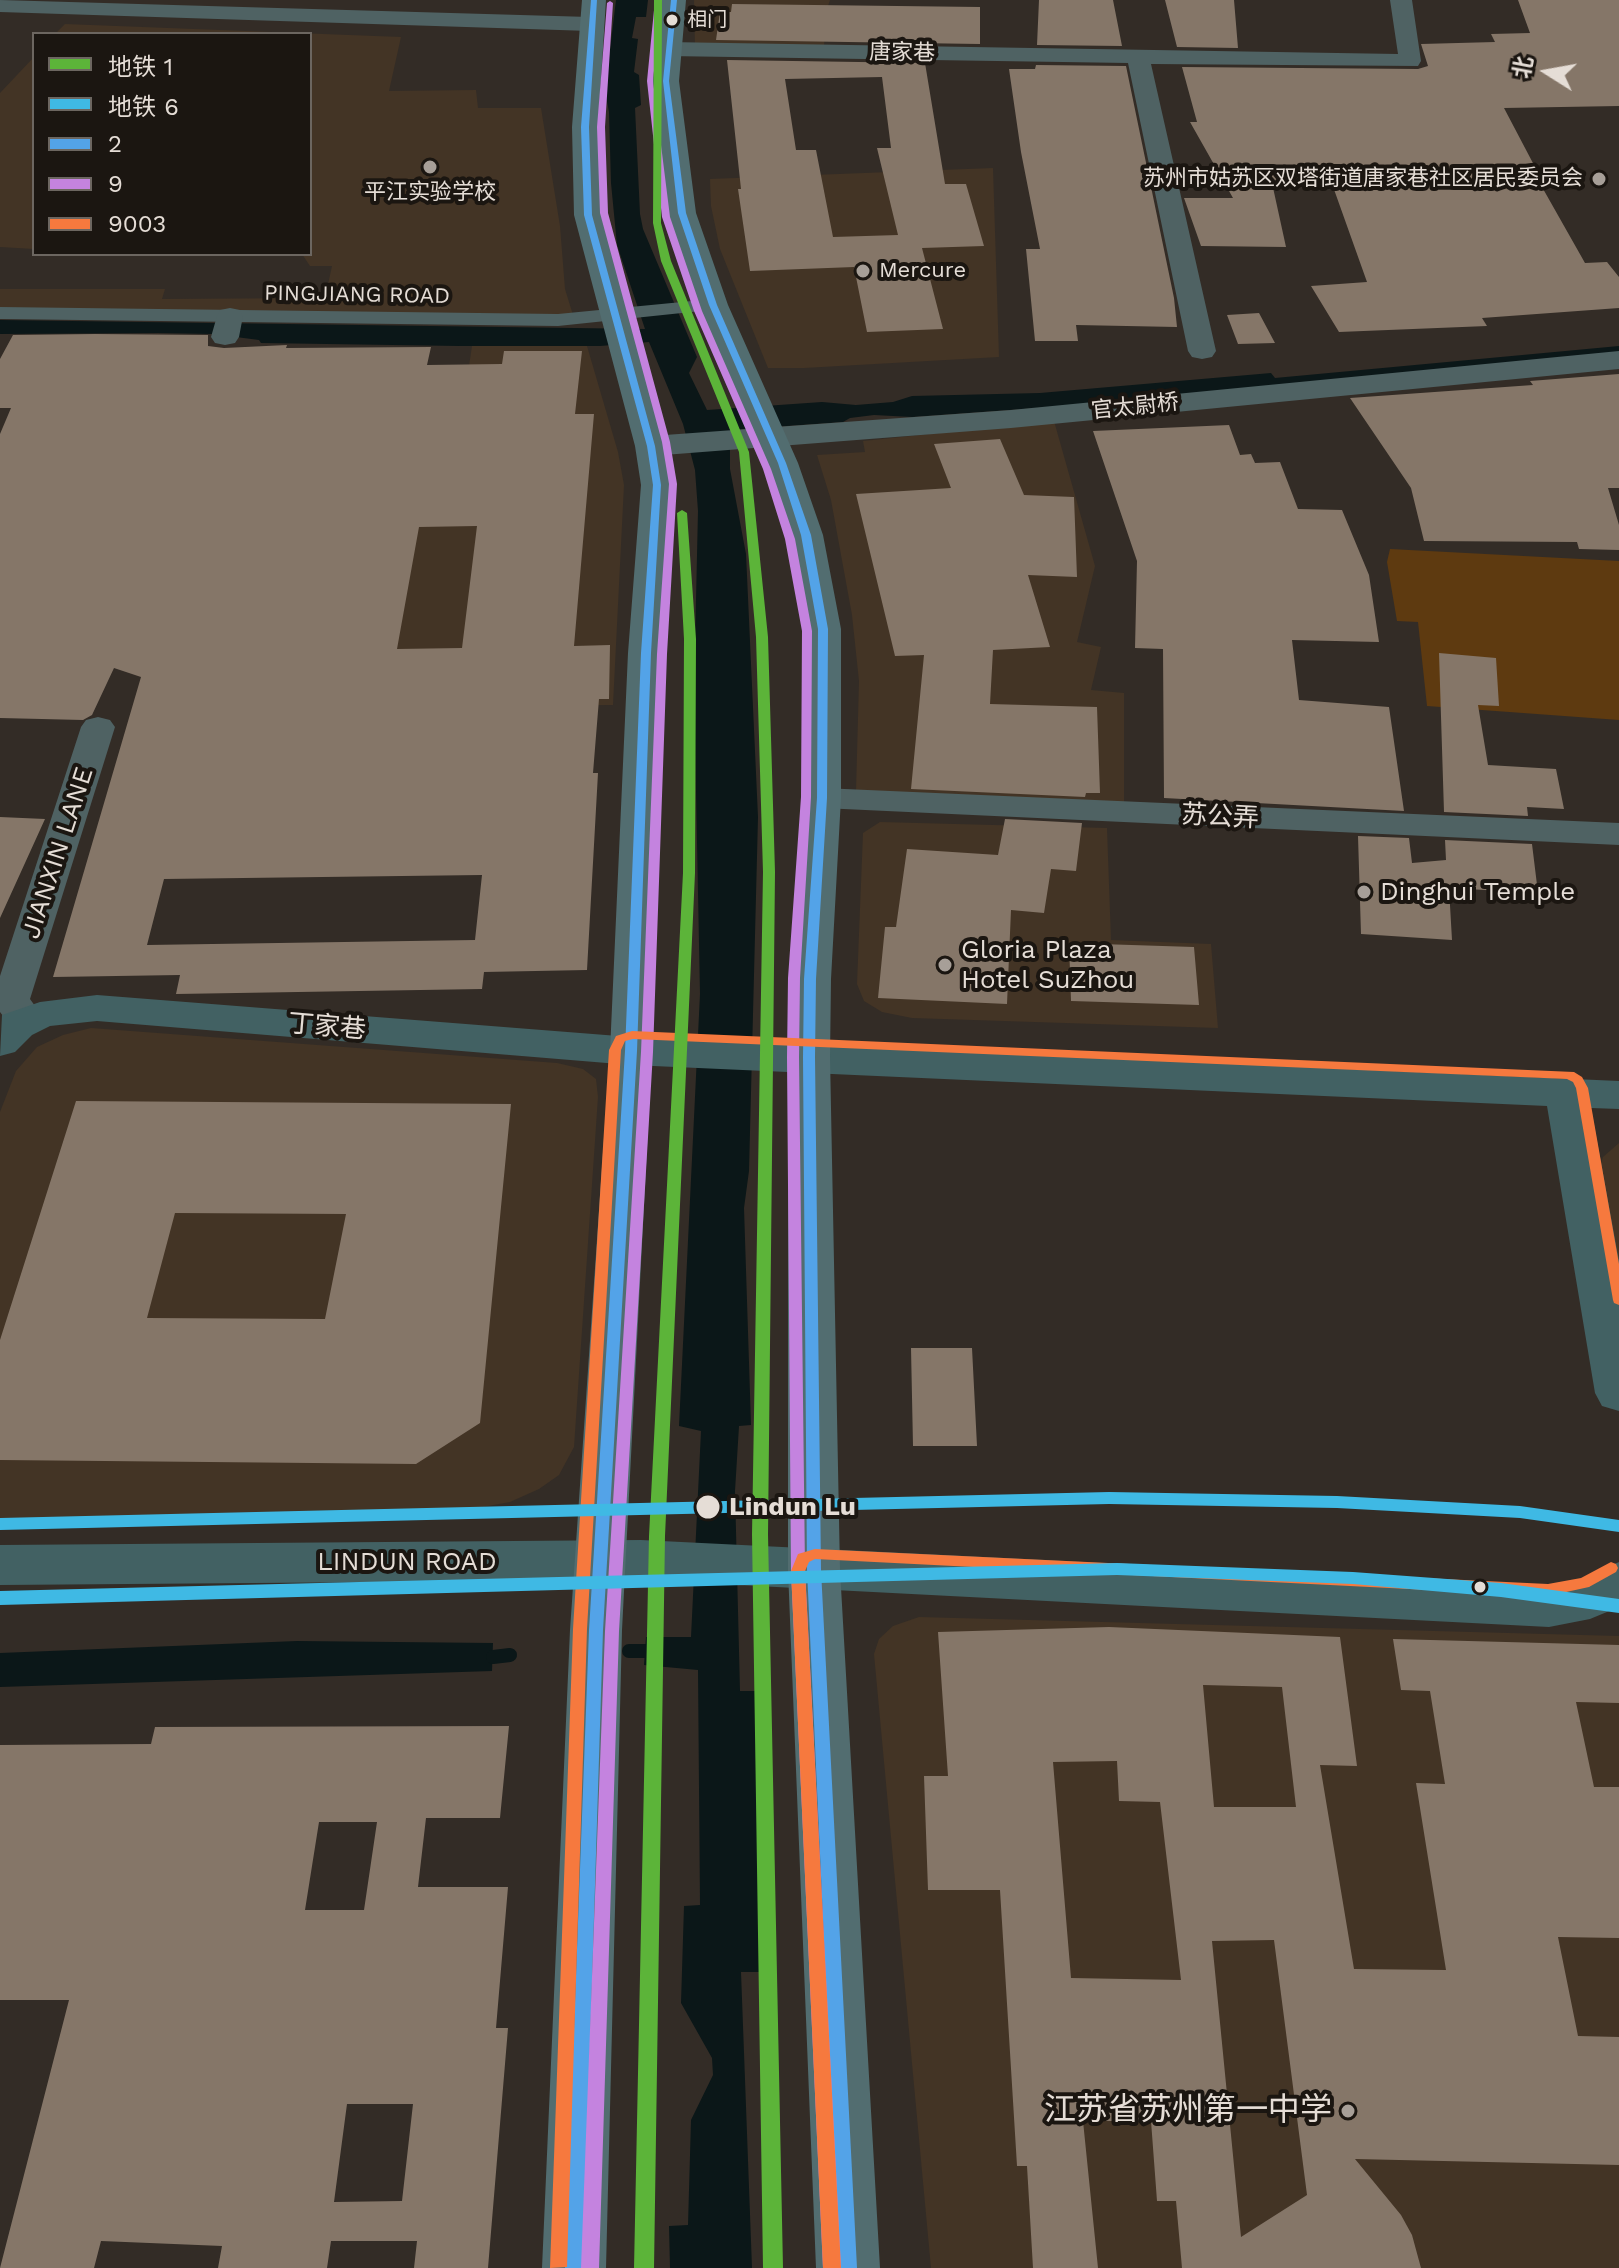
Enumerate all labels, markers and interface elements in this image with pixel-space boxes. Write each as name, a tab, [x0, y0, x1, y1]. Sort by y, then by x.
place label: 相门	[687, 8, 727, 32]
marker: 相门	[664, 12, 680, 28]
legend	[32, 32, 312, 256]
north arrow	[1507, 32, 1587, 112]
street label: 唐家巷	[869, 39, 935, 67]
text: 地铁 1	[108, 53, 173, 81]
text: 北	[1509, 54, 1537, 81]
text: 地铁 6	[108, 93, 179, 121]
text: 2	[108, 130, 122, 158]
marker: 平江实验学校	[421, 158, 439, 176]
place label: 苏州市姑苏区双塔街道唐家巷社区居民委员会	[1143, 166, 1583, 192]
text: 9	[108, 170, 123, 198]
marker: 苏州市姑苏区双塔街道唐家巷社区居民委员会	[1590, 170, 1608, 188]
place label: 平江实验学校	[364, 180, 496, 206]
text: 9003	[108, 210, 166, 238]
place label: Mercure	[879, 258, 966, 284]
marker: Mercure	[854, 262, 872, 280]
street label: PINGJIANG ROAD	[264, 280, 450, 310]
street label: 官太尉桥	[1090, 389, 1180, 425]
street label: JIANXIN LANE	[16, 763, 100, 943]
street label: 苏公弄	[1180, 799, 1260, 835]
place label: Dinghui Temple	[1380, 876, 1575, 908]
marker: Dinghui Temple	[1355, 883, 1373, 901]
place label: Gloria Plaza Hotel SuZhou	[961, 934, 1134, 996]
marker: Gloria Plaza Hotel SuZhou	[936, 956, 954, 974]
street label: 丁家巷	[287, 1008, 367, 1046]
place label: Lindun Lu	[729, 1491, 856, 1523]
marker: Lindun Lu	[694, 1493, 722, 1521]
street label: LINDUN ROAD	[317, 1546, 497, 1578]
unlabelled marker	[1472, 1579, 1488, 1595]
place label: 江苏省苏州第一中学	[1044, 2092, 1332, 2130]
marker: 江苏省苏州第一中学	[1339, 2102, 1357, 2120]

